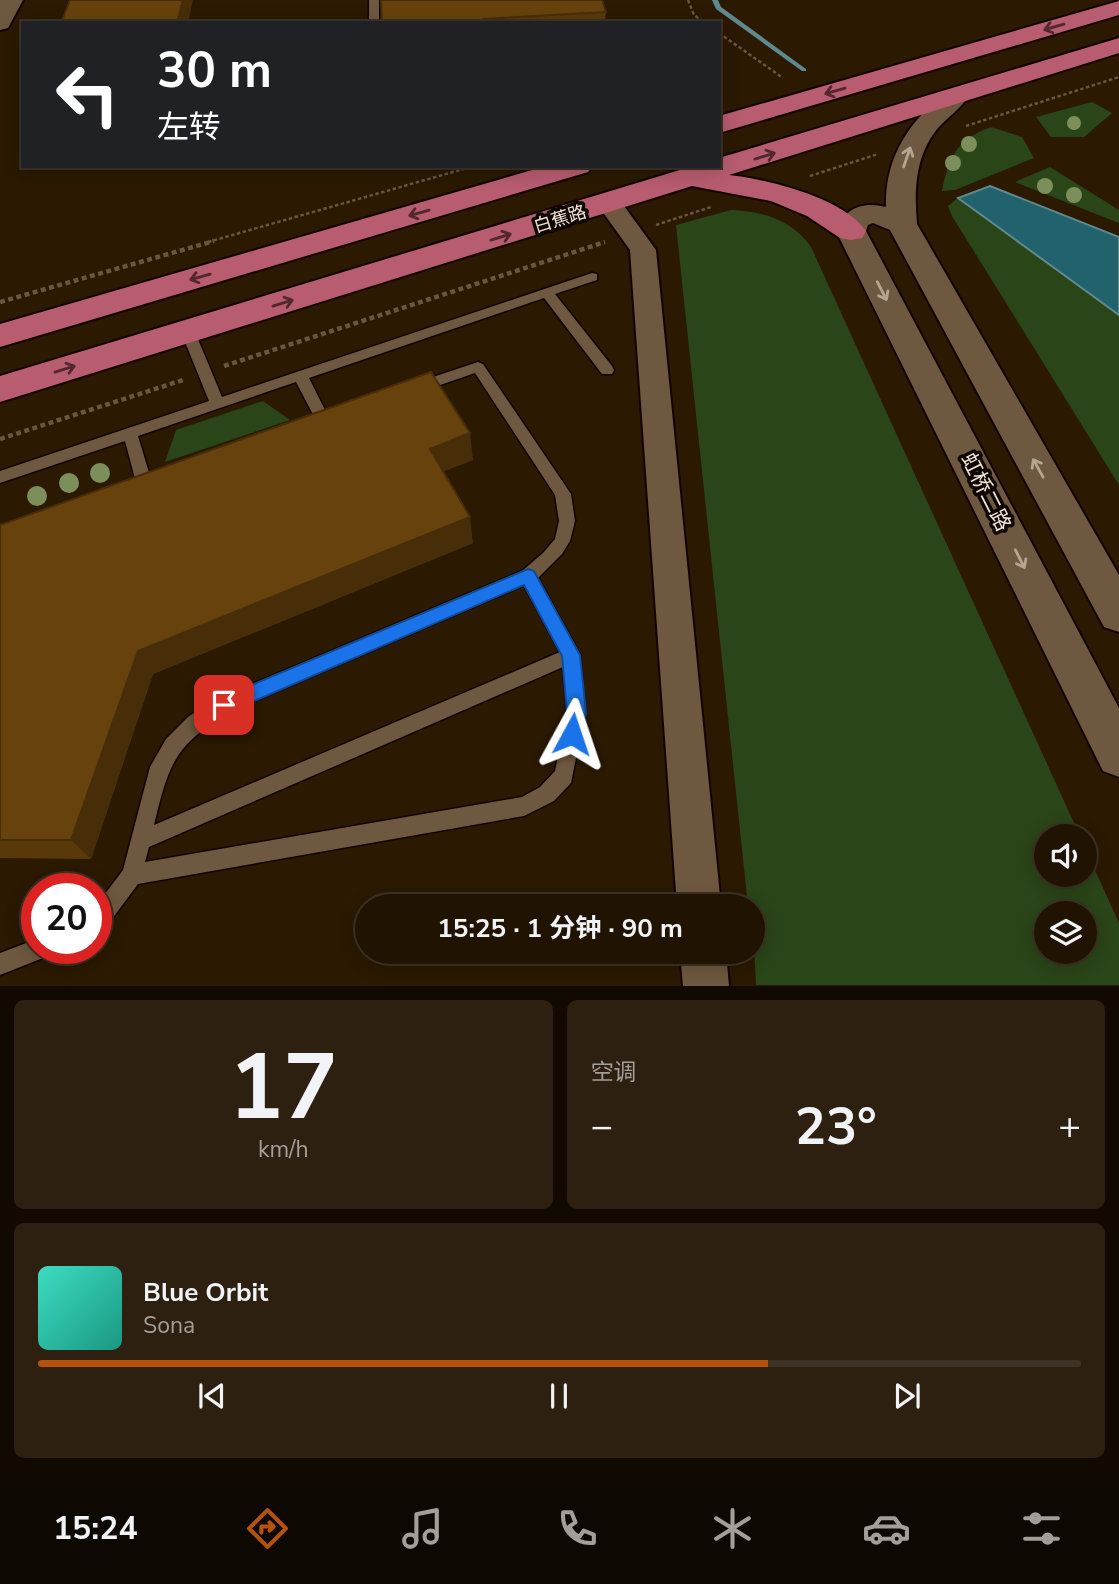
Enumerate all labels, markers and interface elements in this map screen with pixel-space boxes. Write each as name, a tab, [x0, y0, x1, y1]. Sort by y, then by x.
one-way arrow	[1043, 21, 1065, 34]
text: 30 m	[157, 37, 272, 104]
icon: left	[42, 49, 133, 140]
one-way arrow	[824, 85, 846, 98]
text: 左转	[157, 106, 221, 149]
one-way arrow	[902, 146, 914, 168]
one-way arrow	[754, 148, 776, 161]
street label: 白蕉路	[531, 200, 589, 238]
one-way arrow	[408, 208, 430, 221]
one-way arrow	[489, 230, 511, 242]
one-way arrow	[190, 272, 212, 285]
one-way arrow	[876, 281, 890, 301]
one-way arrow	[272, 296, 294, 309]
one-way arrow	[54, 362, 76, 375]
street label: 虹桥二路	[954, 448, 1018, 536]
one-way arrow	[1031, 459, 1045, 479]
one-way arrow	[1014, 548, 1028, 569]
pin	[194, 675, 254, 735]
icon: arrive	[205, 686, 243, 724]
position arrow	[535, 697, 609, 771]
map controls	[1034, 824, 1097, 964]
button: sound	[1034, 824, 1097, 887]
speed limit sign: 20	[21, 873, 112, 964]
button: layers	[1034, 901, 1097, 964]
text: 15:25 · 1 分钟 · 90 m	[437, 911, 683, 946]
text: 17	[229, 1026, 338, 1150]
text: 空调	[591, 1057, 637, 1088]
text: 23°	[795, 1091, 877, 1162]
text: −	[591, 1101, 613, 1152]
text: +	[1058, 1101, 1081, 1152]
text: km/h	[258, 1134, 309, 1165]
text: Blue Orbit	[143, 1275, 268, 1310]
text: Sona	[143, 1310, 195, 1341]
icon: previous	[193, 1377, 231, 1415]
icon: pause	[540, 1377, 578, 1415]
icon: next	[888, 1377, 926, 1415]
icon: directions	[243, 1504, 292, 1553]
icon: music	[398, 1504, 447, 1553]
icon: phone	[553, 1504, 602, 1553]
icon: climate	[708, 1504, 757, 1553]
icon: car	[862, 1504, 911, 1553]
icon: filters	[1017, 1504, 1066, 1553]
text: 15:24	[53, 1507, 138, 1550]

